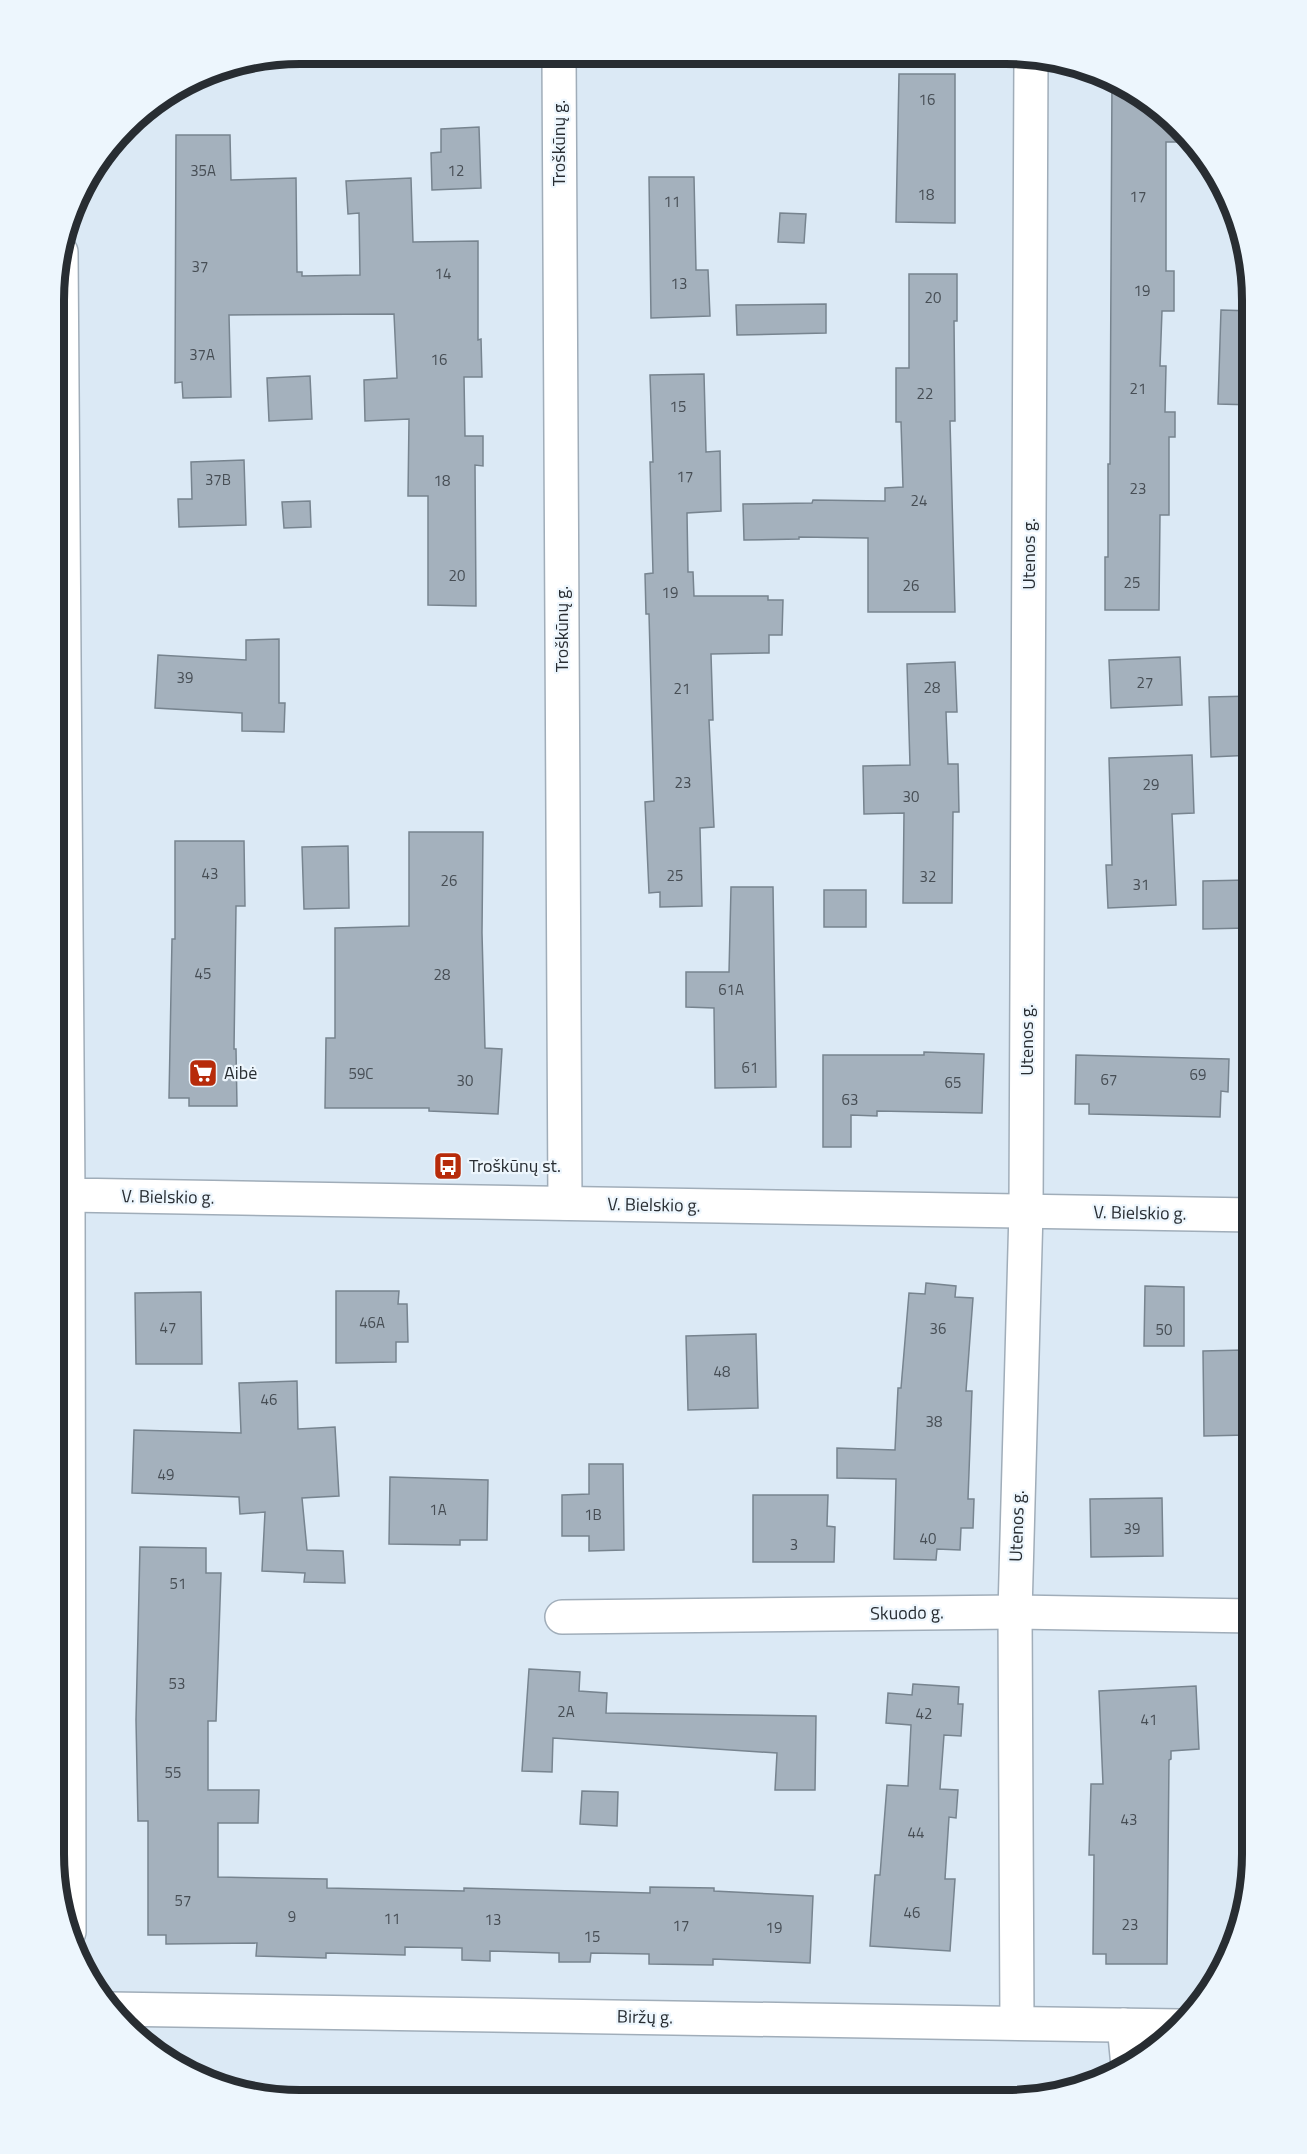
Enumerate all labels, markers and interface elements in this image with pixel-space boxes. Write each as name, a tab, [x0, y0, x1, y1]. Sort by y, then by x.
house number: 16	[919, 88, 935, 111]
street label: Troškūnų g.	[545, 100, 572, 186]
house number: 35A	[190, 159, 216, 182]
house number: 12	[448, 159, 464, 182]
house number: 18	[918, 183, 934, 206]
house number: 17	[1130, 185, 1146, 208]
house number: 11	[664, 190, 680, 213]
house number: 37	[192, 255, 208, 278]
house number: 14	[435, 262, 451, 285]
house number: 13	[671, 272, 687, 295]
house number: 19	[1134, 279, 1150, 302]
house number: 20	[925, 286, 941, 309]
house number: 37A	[189, 343, 215, 366]
house number: 16	[431, 348, 447, 371]
house number: 21	[1130, 377, 1146, 400]
house number: 22	[917, 382, 933, 405]
house number: 15	[670, 395, 686, 418]
house number: 17	[677, 465, 693, 488]
house number: 37B	[205, 468, 231, 491]
house number: 18	[434, 469, 450, 492]
house number: 23	[1130, 477, 1146, 500]
house number: 24	[911, 489, 927, 512]
street label: Utenos g.	[1015, 518, 1042, 590]
house number: 20	[449, 564, 465, 587]
house number: 25	[1124, 571, 1140, 594]
house number: 26	[903, 574, 919, 597]
house number: 19	[662, 581, 678, 604]
street label: Troškūnų g.	[548, 586, 575, 672]
house number: 39	[177, 666, 193, 689]
house number: 27	[1137, 671, 1153, 694]
house number: 28	[924, 676, 940, 699]
house number: 21	[674, 677, 690, 700]
house number: 23	[675, 771, 691, 794]
house number: 29	[1143, 773, 1159, 796]
house number: 30	[903, 785, 919, 808]
house number: 43	[202, 862, 218, 885]
house number: 25	[667, 864, 683, 887]
house number: 32	[920, 865, 936, 888]
house number: 26	[441, 869, 457, 892]
house number: 31	[1133, 873, 1149, 896]
house number: 45	[195, 962, 211, 985]
house number: 28	[434, 963, 450, 986]
house number: 61A	[718, 978, 744, 1001]
street label: Utenos g.	[1013, 1004, 1040, 1076]
house number: 61	[742, 1056, 758, 1079]
supermarket icon: Aibė	[187, 1057, 219, 1089]
place label: Aibė	[224, 1059, 257, 1086]
house number: 59C	[349, 1062, 373, 1085]
house number: 69	[1190, 1063, 1206, 1086]
house number: 67	[1101, 1068, 1117, 1091]
house number: 30	[457, 1069, 473, 1092]
house number: 65	[945, 1071, 961, 1094]
house number: 63	[842, 1088, 858, 1111]
bus stop icon: Troškūnų st.	[432, 1150, 464, 1182]
place label: Troškūnų st.	[469, 1152, 561, 1179]
street label: V. Bielskio g.	[121, 1182, 215, 1211]
street label: V. Bielskio g.	[607, 1190, 701, 1219]
street label: V. Bielskio g.	[1093, 1198, 1187, 1227]
house number: 46A	[359, 1311, 385, 1334]
house number: 47	[160, 1316, 176, 1339]
house number: 36	[930, 1317, 946, 1340]
house number: 50	[1156, 1318, 1172, 1341]
house number: 48	[714, 1360, 730, 1383]
house number: 46	[261, 1388, 277, 1411]
house number: 38	[926, 1410, 942, 1433]
house number: 49	[158, 1463, 174, 1486]
street label: Utenos g.	[1002, 1490, 1031, 1562]
house number: 1A	[429, 1498, 447, 1521]
house number: 1B	[584, 1503, 602, 1526]
house number: 39	[1124, 1517, 1140, 1540]
house number: 40	[920, 1527, 936, 1550]
house number: 3	[790, 1533, 798, 1556]
house number: 51	[170, 1572, 186, 1595]
street label: Skuodo g.	[870, 1598, 944, 1627]
house number: 53	[169, 1672, 185, 1695]
house number: 2A	[557, 1700, 575, 1723]
house number: 42	[916, 1702, 932, 1725]
house number: 41	[1141, 1708, 1157, 1731]
house number: 55	[165, 1761, 181, 1784]
house number: 43	[1121, 1808, 1137, 1831]
house number: 44	[908, 1821, 924, 1844]
house number: 57	[175, 1889, 191, 1912]
house number: 46	[904, 1901, 920, 1924]
house number: 9	[288, 1905, 296, 1928]
house number: 11	[384, 1907, 400, 1930]
house number: 13	[485, 1908, 501, 1931]
house number: 23	[1122, 1913, 1138, 1936]
house number: 17	[673, 1914, 689, 1937]
house number: 19	[766, 1916, 782, 1939]
house number: 15	[584, 1925, 600, 1948]
street label: Biržų g.	[617, 2003, 673, 2030]

